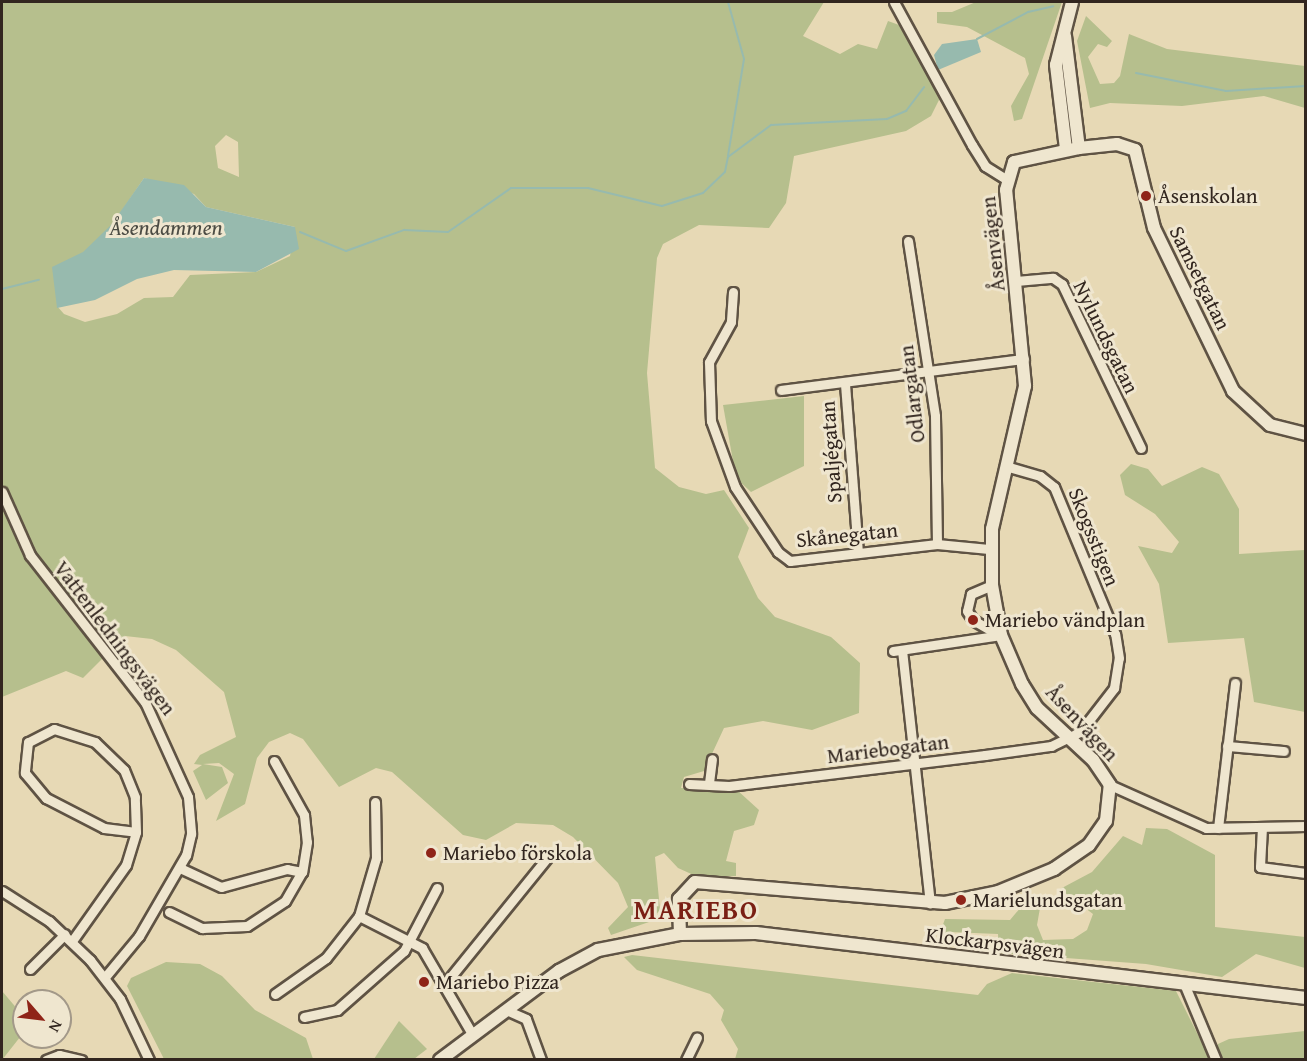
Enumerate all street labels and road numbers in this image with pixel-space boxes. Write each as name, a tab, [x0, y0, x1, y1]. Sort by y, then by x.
street label: Åsenvägen	[975, 195, 1011, 293]
street label: Samsetgatan	[1164, 222, 1236, 334]
street label: Nylundsgatan	[1068, 277, 1144, 397]
street label: Odlargatan	[894, 344, 930, 444]
street label: Spaljégatan	[815, 400, 847, 504]
street label: Skogsstigen	[1063, 484, 1125, 590]
street label: Skånegatan	[795, 517, 899, 553]
street label: Vattenledningsvägen	[49, 556, 181, 720]
street label: Åsenvägen	[1040, 680, 1124, 766]
street label: Mariebogatan	[826, 729, 950, 769]
street label: Klockarpsvägen	[924, 922, 1066, 964]

